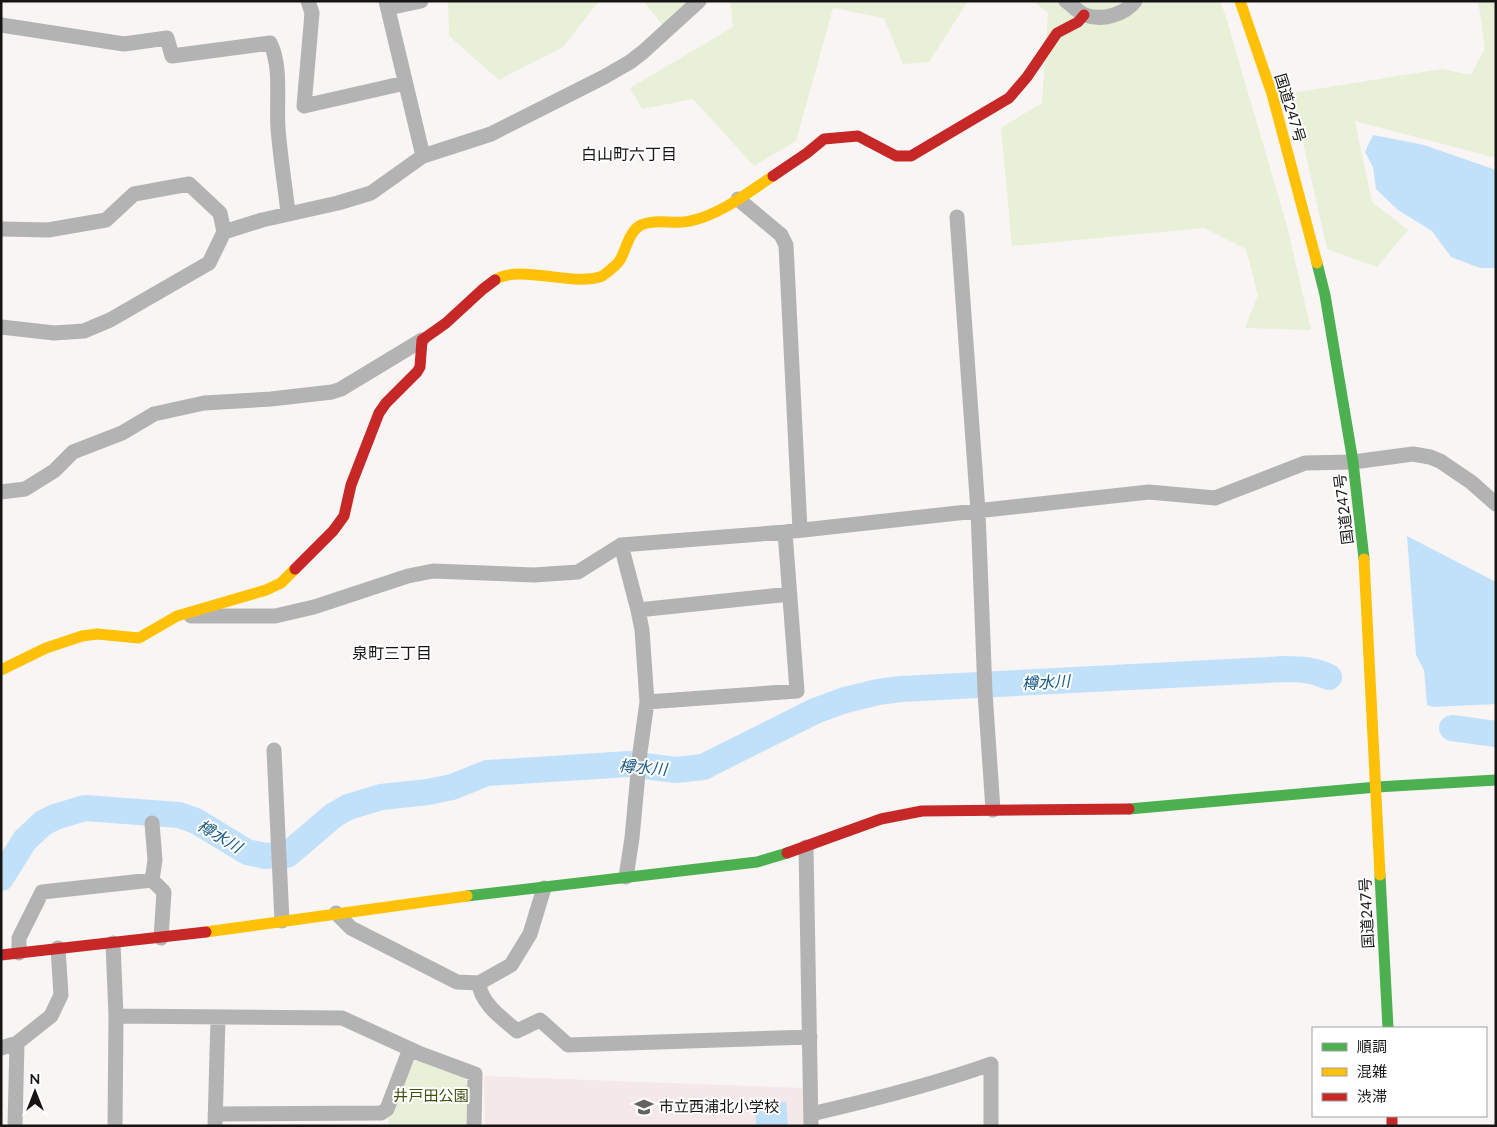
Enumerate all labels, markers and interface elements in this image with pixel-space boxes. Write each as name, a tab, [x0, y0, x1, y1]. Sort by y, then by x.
street label: 国道247号	[1272, 71, 1310, 144]
district label: 白山町六丁目	[581, 144, 677, 163]
street label: 国道247号	[1330, 473, 1356, 546]
district label: 泉町三丁目	[352, 643, 432, 662]
water label: 樽水川	[1022, 671, 1072, 692]
water label: 樽水川	[618, 755, 670, 778]
water label: 樽水川	[195, 815, 247, 857]
street label: 国道247号	[1355, 877, 1377, 949]
legend	[1312, 1027, 1487, 1117]
text: 順調	[1357, 1037, 1387, 1055]
text: 混雑	[1357, 1062, 1387, 1080]
north arrow	[10, 1067, 60, 1117]
text: N	[30, 1070, 40, 1087]
park label: 井戸田公園	[393, 1086, 469, 1104]
text: 渋滞	[1357, 1087, 1387, 1105]
school or university icon: 市立西浦北小学校	[633, 1096, 655, 1118]
place label: 市立西浦北小学校	[659, 1097, 779, 1115]

